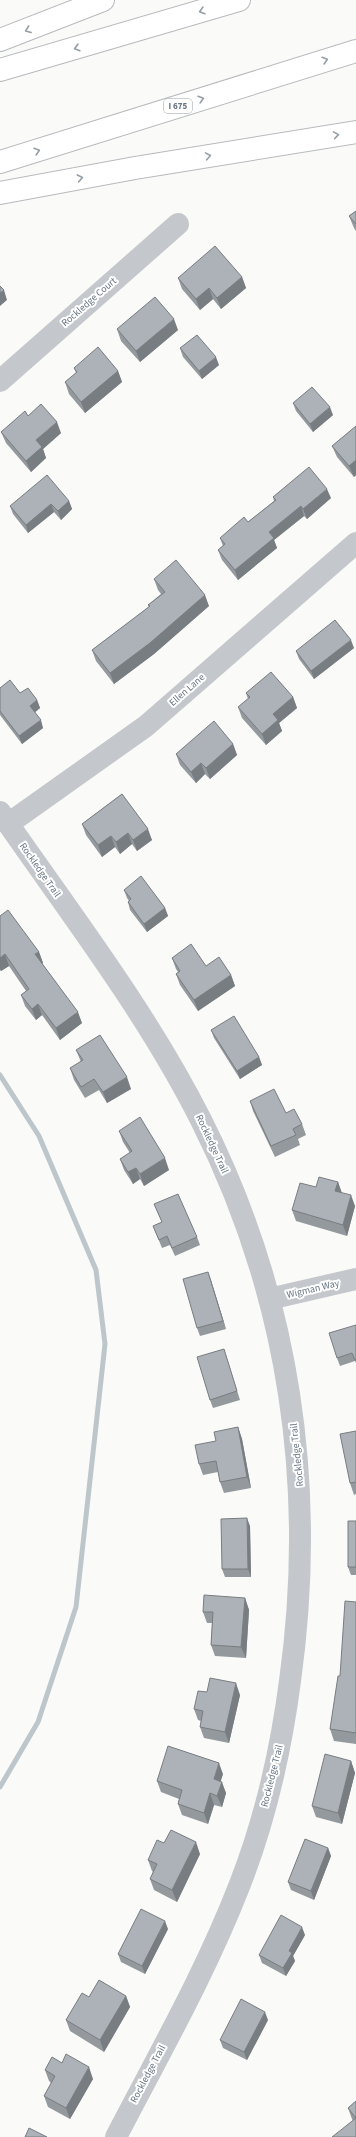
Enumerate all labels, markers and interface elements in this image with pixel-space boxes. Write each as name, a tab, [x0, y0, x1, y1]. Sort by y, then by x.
one-way arrow	[198, 6, 205, 15]
one-way arrow	[24, 26, 31, 34]
one-way arrow	[74, 43, 81, 52]
one-way arrow	[322, 56, 329, 65]
one-way arrow	[198, 95, 205, 104]
road number: I 675	[164, 99, 192, 113]
one-way arrow	[333, 131, 339, 140]
one-way arrow	[34, 147, 41, 156]
one-way arrow	[205, 152, 211, 161]
one-way arrow	[77, 175, 83, 183]
street label: Rockledge Court	[58, 274, 120, 330]
street label: Ellen Lane	[166, 671, 208, 709]
street label: Rockledge Trail	[16, 840, 64, 900]
street label: Rockledge Trail	[192, 1112, 232, 1176]
street label: Wigman Way	[285, 1276, 341, 1302]
street label: Rockledge Trail	[287, 1422, 307, 1487]
street label: Rockledge Trail	[258, 1743, 287, 1809]
street label: Rockledge Trail	[127, 2042, 169, 2105]

